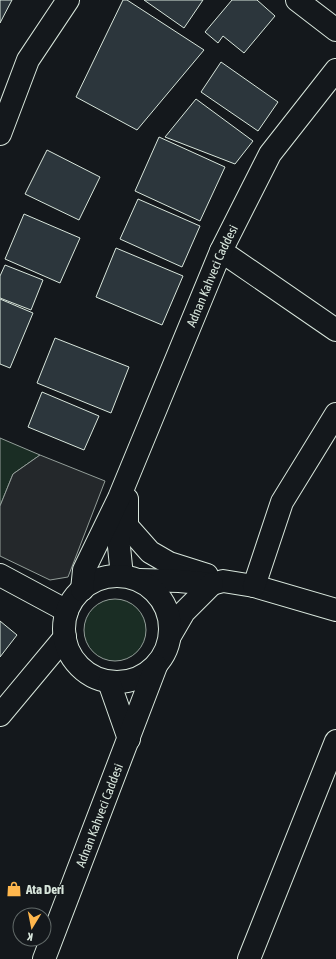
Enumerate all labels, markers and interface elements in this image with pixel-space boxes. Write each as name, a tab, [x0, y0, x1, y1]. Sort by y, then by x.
street label: Adnan Kahveci Caddesi	[183, 222, 241, 329]
street label: Adnan Kahveci Caddesi	[73, 761, 126, 869]
shop icon: Ata Deri	[5, 880, 23, 898]
place label: Ata Deri	[25, 882, 64, 897]
north arrow	[12, 907, 52, 947]
text: K	[26, 930, 34, 943]

